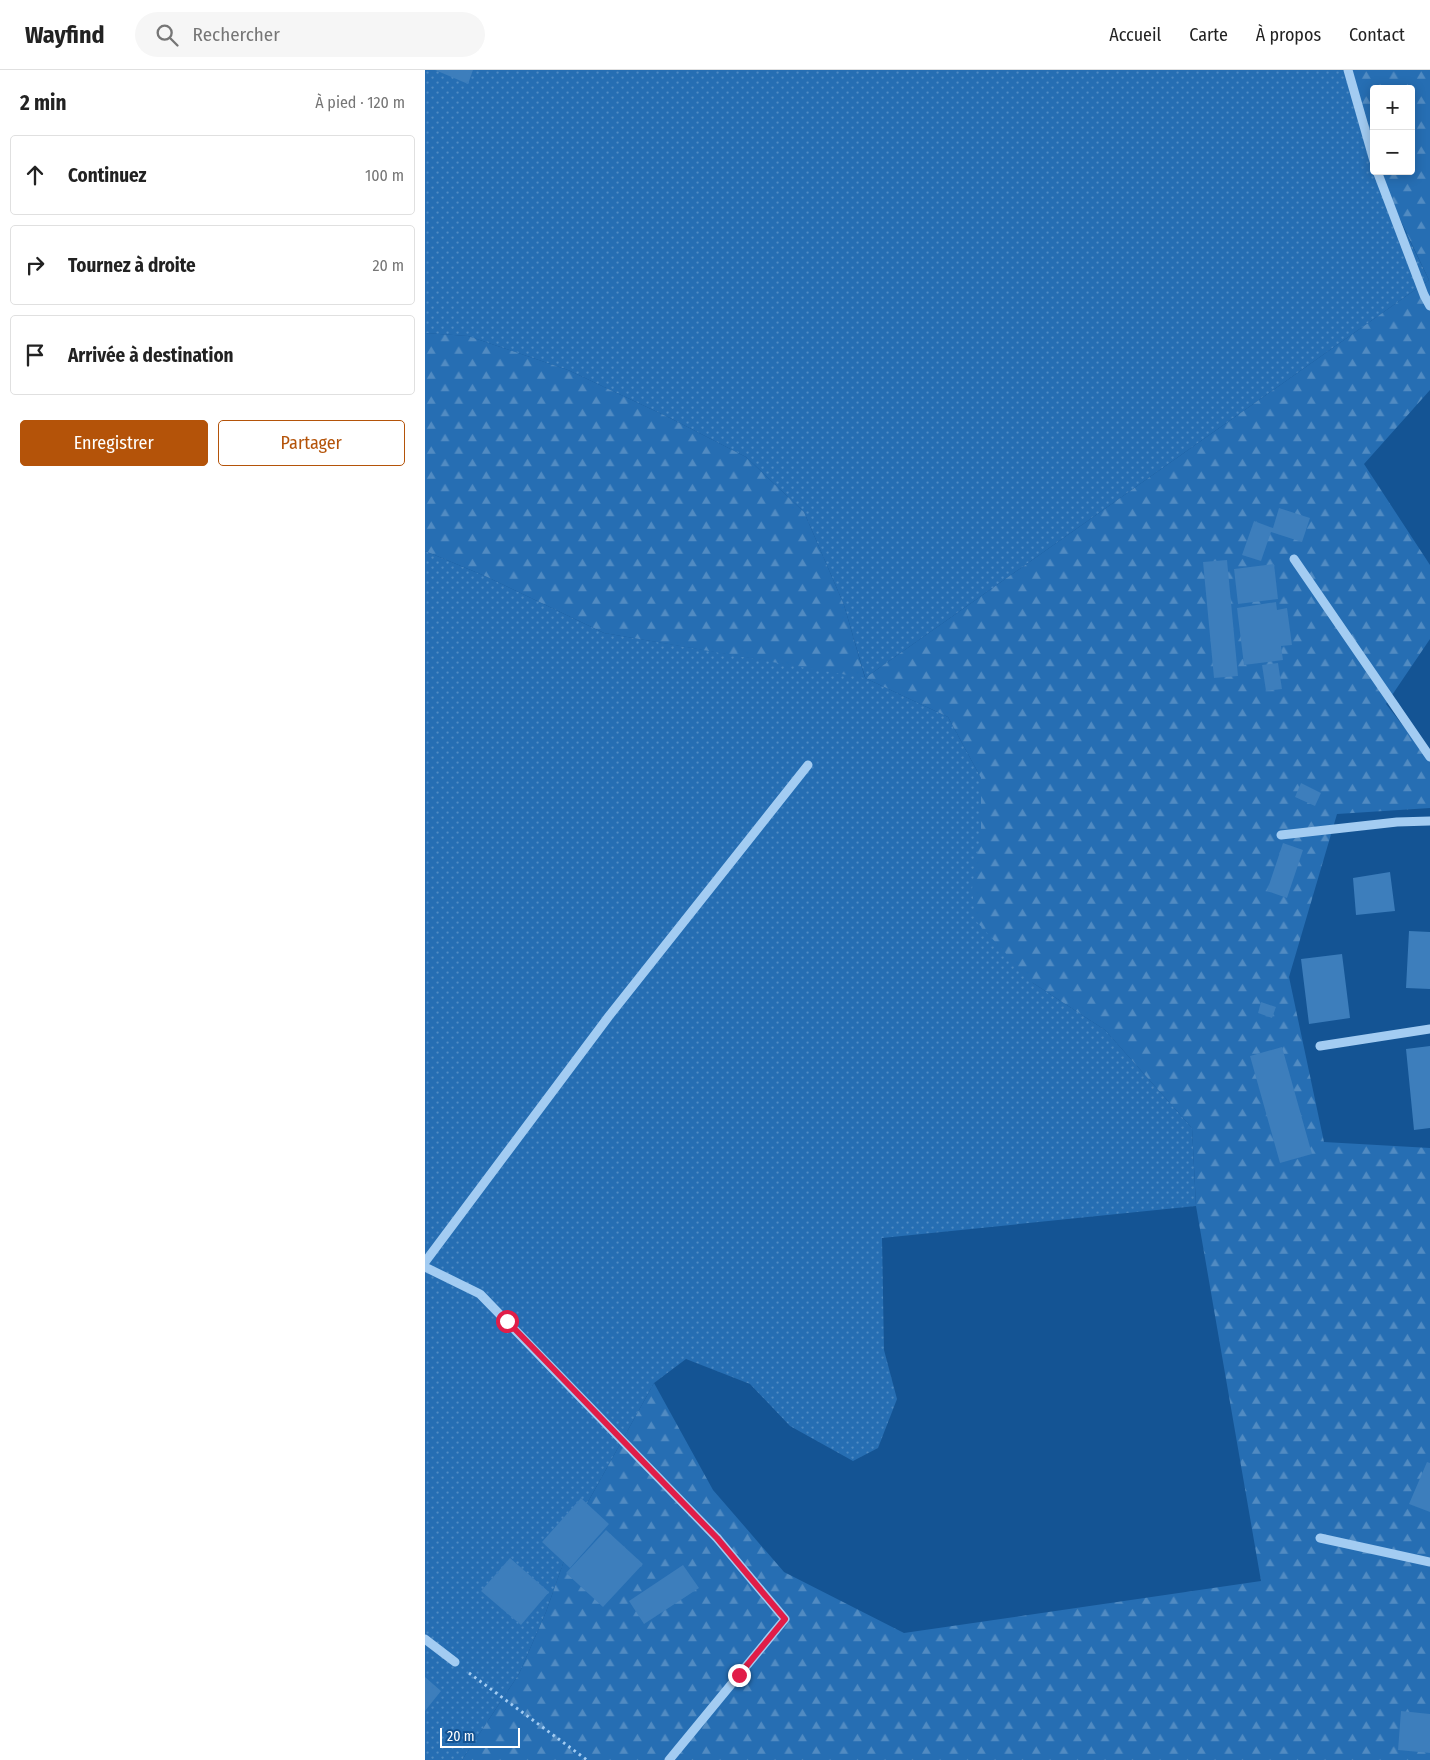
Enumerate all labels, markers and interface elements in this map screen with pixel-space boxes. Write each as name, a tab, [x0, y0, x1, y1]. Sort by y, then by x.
search box	[135, 12, 485, 57]
text: Wayfind	[25, 21, 105, 49]
icon: search	[153, 21, 181, 49]
text: Rechercher	[193, 23, 280, 46]
text: Accueil	[1109, 24, 1161, 46]
text: Carte	[1189, 24, 1228, 46]
text: À propos	[1256, 24, 1321, 46]
text: Contact	[1349, 24, 1405, 46]
map controls	[1370, 85, 1415, 175]
button: +	[1370, 85, 1415, 130]
text: 2 min	[20, 90, 67, 116]
text: À pied · 120 m	[315, 93, 405, 112]
button: −	[1370, 130, 1415, 175]
icon: ahead	[21, 161, 49, 189]
text: Continuez	[68, 164, 147, 187]
text: 100 m	[365, 166, 404, 185]
icon: right	[21, 251, 49, 279]
text: Tournez à droite	[68, 254, 196, 277]
text: 20 m	[373, 256, 404, 275]
icon: arrive	[21, 341, 49, 369]
text: Arrivée à destination	[68, 344, 234, 367]
button: Enregistrer	[20, 420, 208, 466]
button: Partager	[218, 420, 405, 466]
route start	[496, 1310, 519, 1333]
route end	[728, 1664, 751, 1687]
scale bar	[440, 1725, 520, 1748]
text: 20 m	[447, 1728, 475, 1745]

